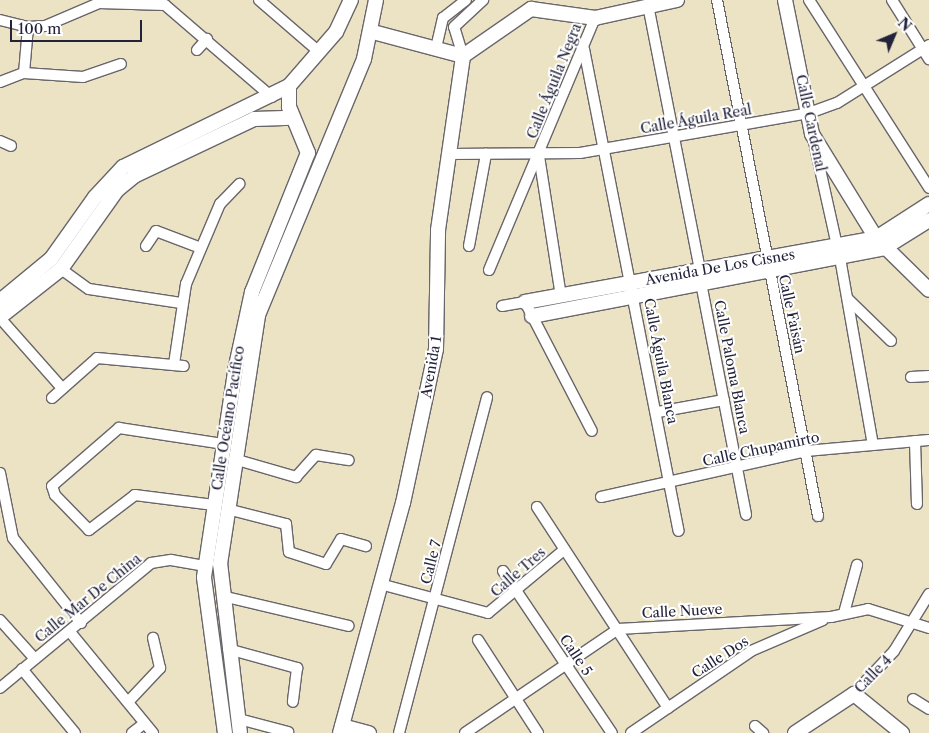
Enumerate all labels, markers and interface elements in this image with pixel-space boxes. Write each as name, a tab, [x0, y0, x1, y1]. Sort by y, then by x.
scale bar	[12, 10, 145, 42]
north arrow	[869, 10, 919, 60]
text: N	[894, 14, 915, 35]
text: 100 m	[18, 19, 61, 38]
street label: Calle Águila Negra	[523, 21, 585, 141]
street label: Calle Cardenal	[793, 73, 829, 173]
street label: Calle Águila Real	[639, 101, 753, 137]
street label: Avenida De Los Cisnes	[644, 246, 796, 288]
street label: Calle Faisán	[775, 273, 809, 355]
street label: Calle Águila Blanca	[640, 296, 682, 426]
street label: Calle Paloma Blanca	[711, 299, 753, 435]
street label: Avenida 1	[417, 334, 445, 400]
street label: Calle Océano Pacífico	[208, 345, 248, 491]
street label: Calle Chupamirto	[701, 428, 821, 470]
street label: Calle 7	[417, 538, 445, 586]
street label: Calle Tres	[487, 544, 549, 600]
street label: Calle Mar De China	[31, 550, 145, 646]
street label: Calle Nueve	[641, 601, 723, 621]
street label: Calle 5	[556, 631, 596, 679]
street label: Calle Dos	[689, 633, 751, 681]
street label: Calle 4	[851, 652, 895, 696]

